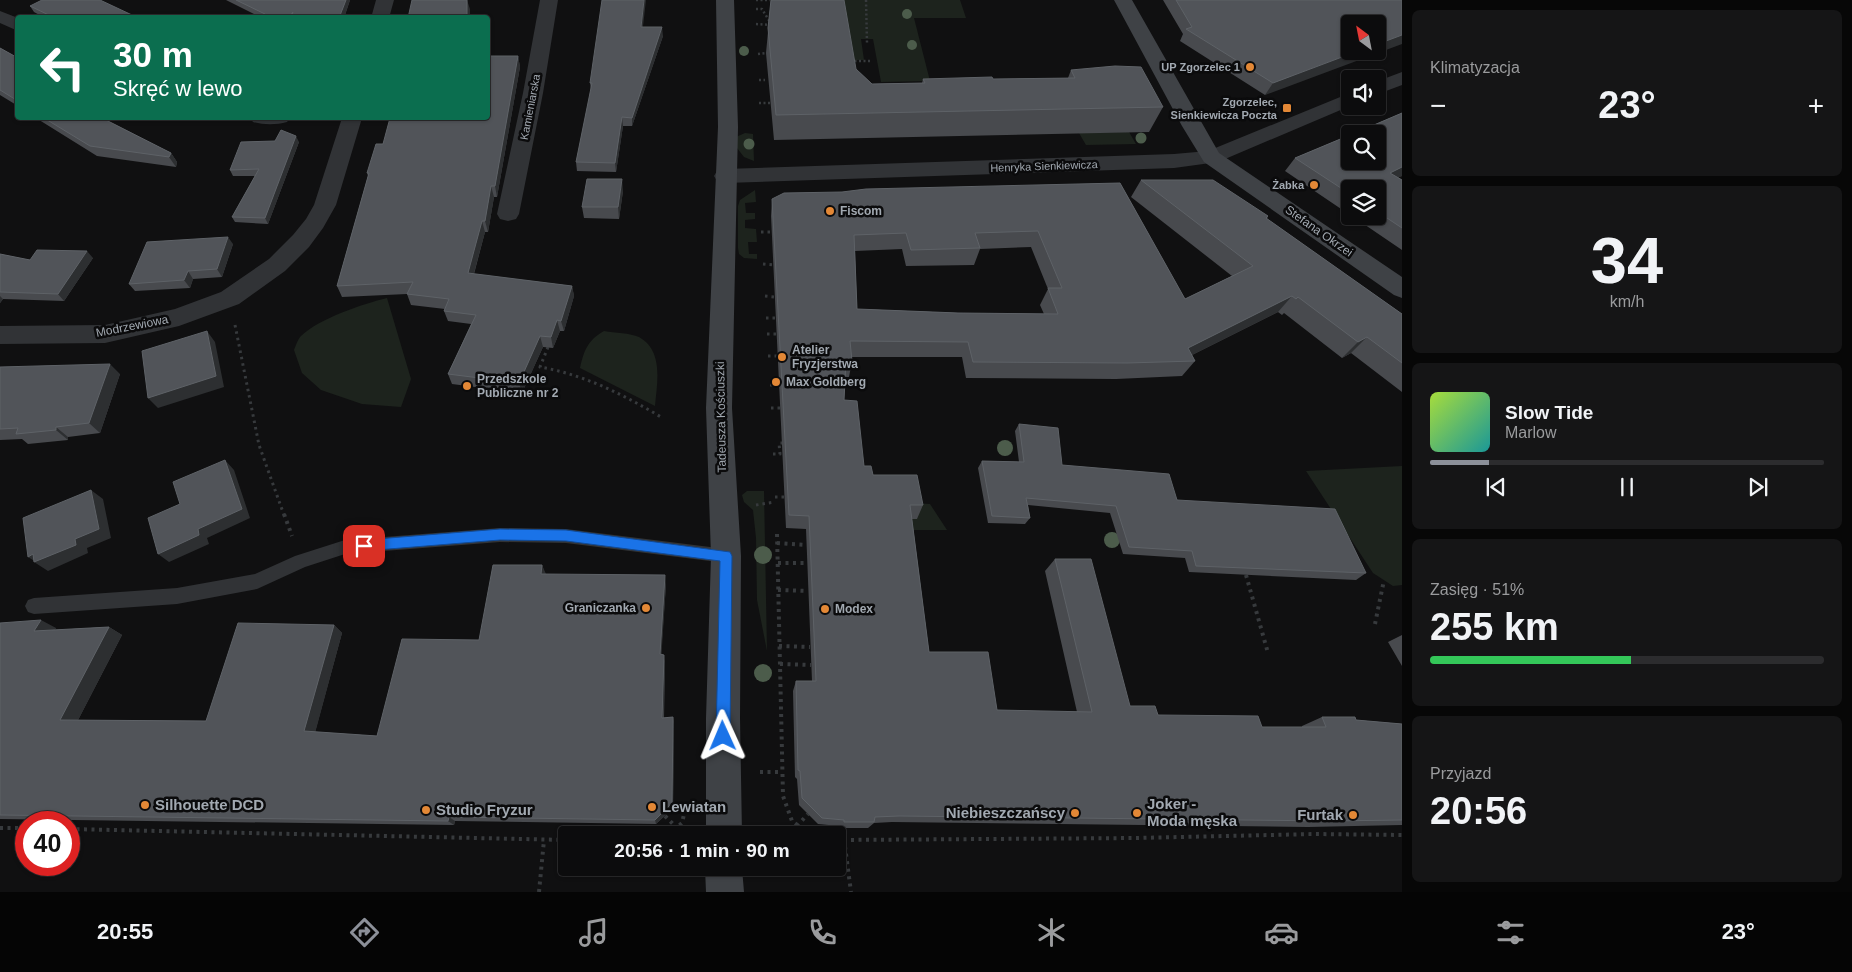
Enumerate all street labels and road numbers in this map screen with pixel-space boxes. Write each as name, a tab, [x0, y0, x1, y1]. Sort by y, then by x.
street label: Kamieniarska	[518, 72, 542, 141]
street label: Henryka Sienkiewicza	[990, 158, 1099, 174]
street label: Stefana Okrzei	[1282, 203, 1356, 259]
street label: Modrzewiowa	[95, 312, 170, 340]
street label: Tadeusza Kościuszki	[713, 361, 729, 473]

